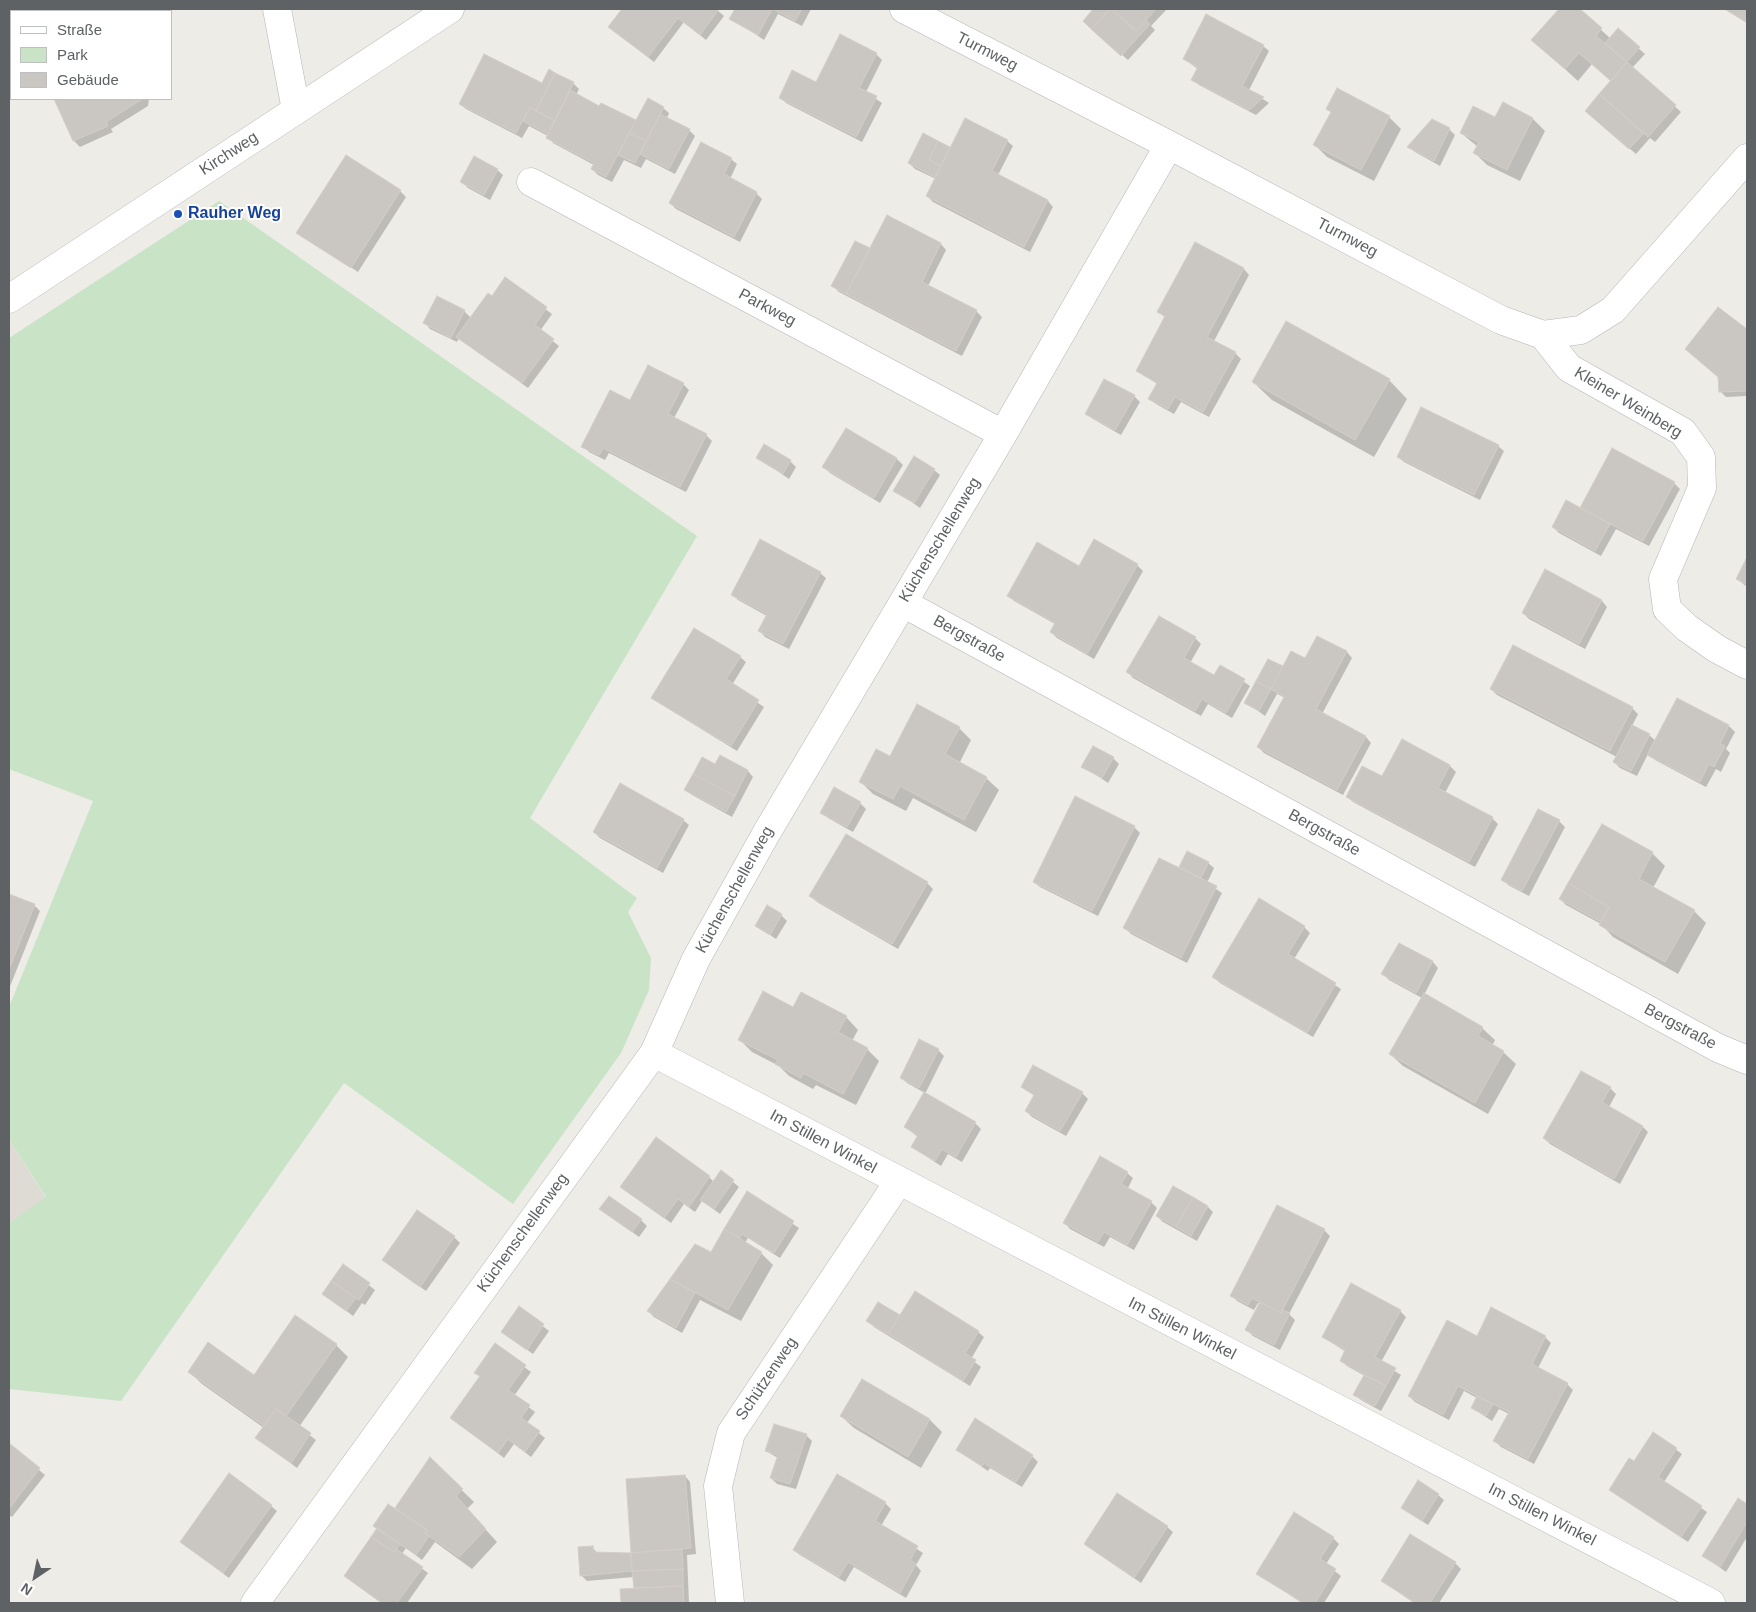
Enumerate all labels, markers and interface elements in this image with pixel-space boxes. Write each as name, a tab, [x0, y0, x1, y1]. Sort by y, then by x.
legend	[10, 10, 172, 100]
text: Straße	[57, 21, 102, 38]
street label: Turmweg	[953, 28, 1021, 76]
text: Park	[57, 46, 88, 63]
text: Gebäude	[57, 71, 119, 88]
street label: Kirchweg	[196, 128, 262, 180]
place label: Rauher Weg	[188, 204, 281, 224]
marker: Rauher Weg	[172, 208, 184, 220]
street label: Turmweg	[1313, 214, 1381, 262]
street label: Parkweg	[735, 285, 799, 331]
street label: Kleiner Weinberg	[1571, 363, 1685, 443]
street label: Küchenschellenweg	[895, 474, 985, 606]
street label: Bergstraße	[930, 611, 1008, 667]
street label: Bergstraße	[1285, 805, 1363, 861]
street label: Küchenschellenweg	[692, 823, 778, 957]
street label: Bergstraße	[1641, 1000, 1719, 1054]
street label: Im Stillen Winkel	[766, 1106, 880, 1178]
street label: Küchenschellenweg	[473, 1170, 573, 1296]
street label: Im Stillen Winkel	[1125, 1294, 1239, 1364]
street label: Schützenweg	[732, 1334, 802, 1424]
street label: Im Stillen Winkel	[1485, 1480, 1599, 1550]
north arrow	[10, 1552, 60, 1602]
text: N	[18, 1580, 35, 1599]

